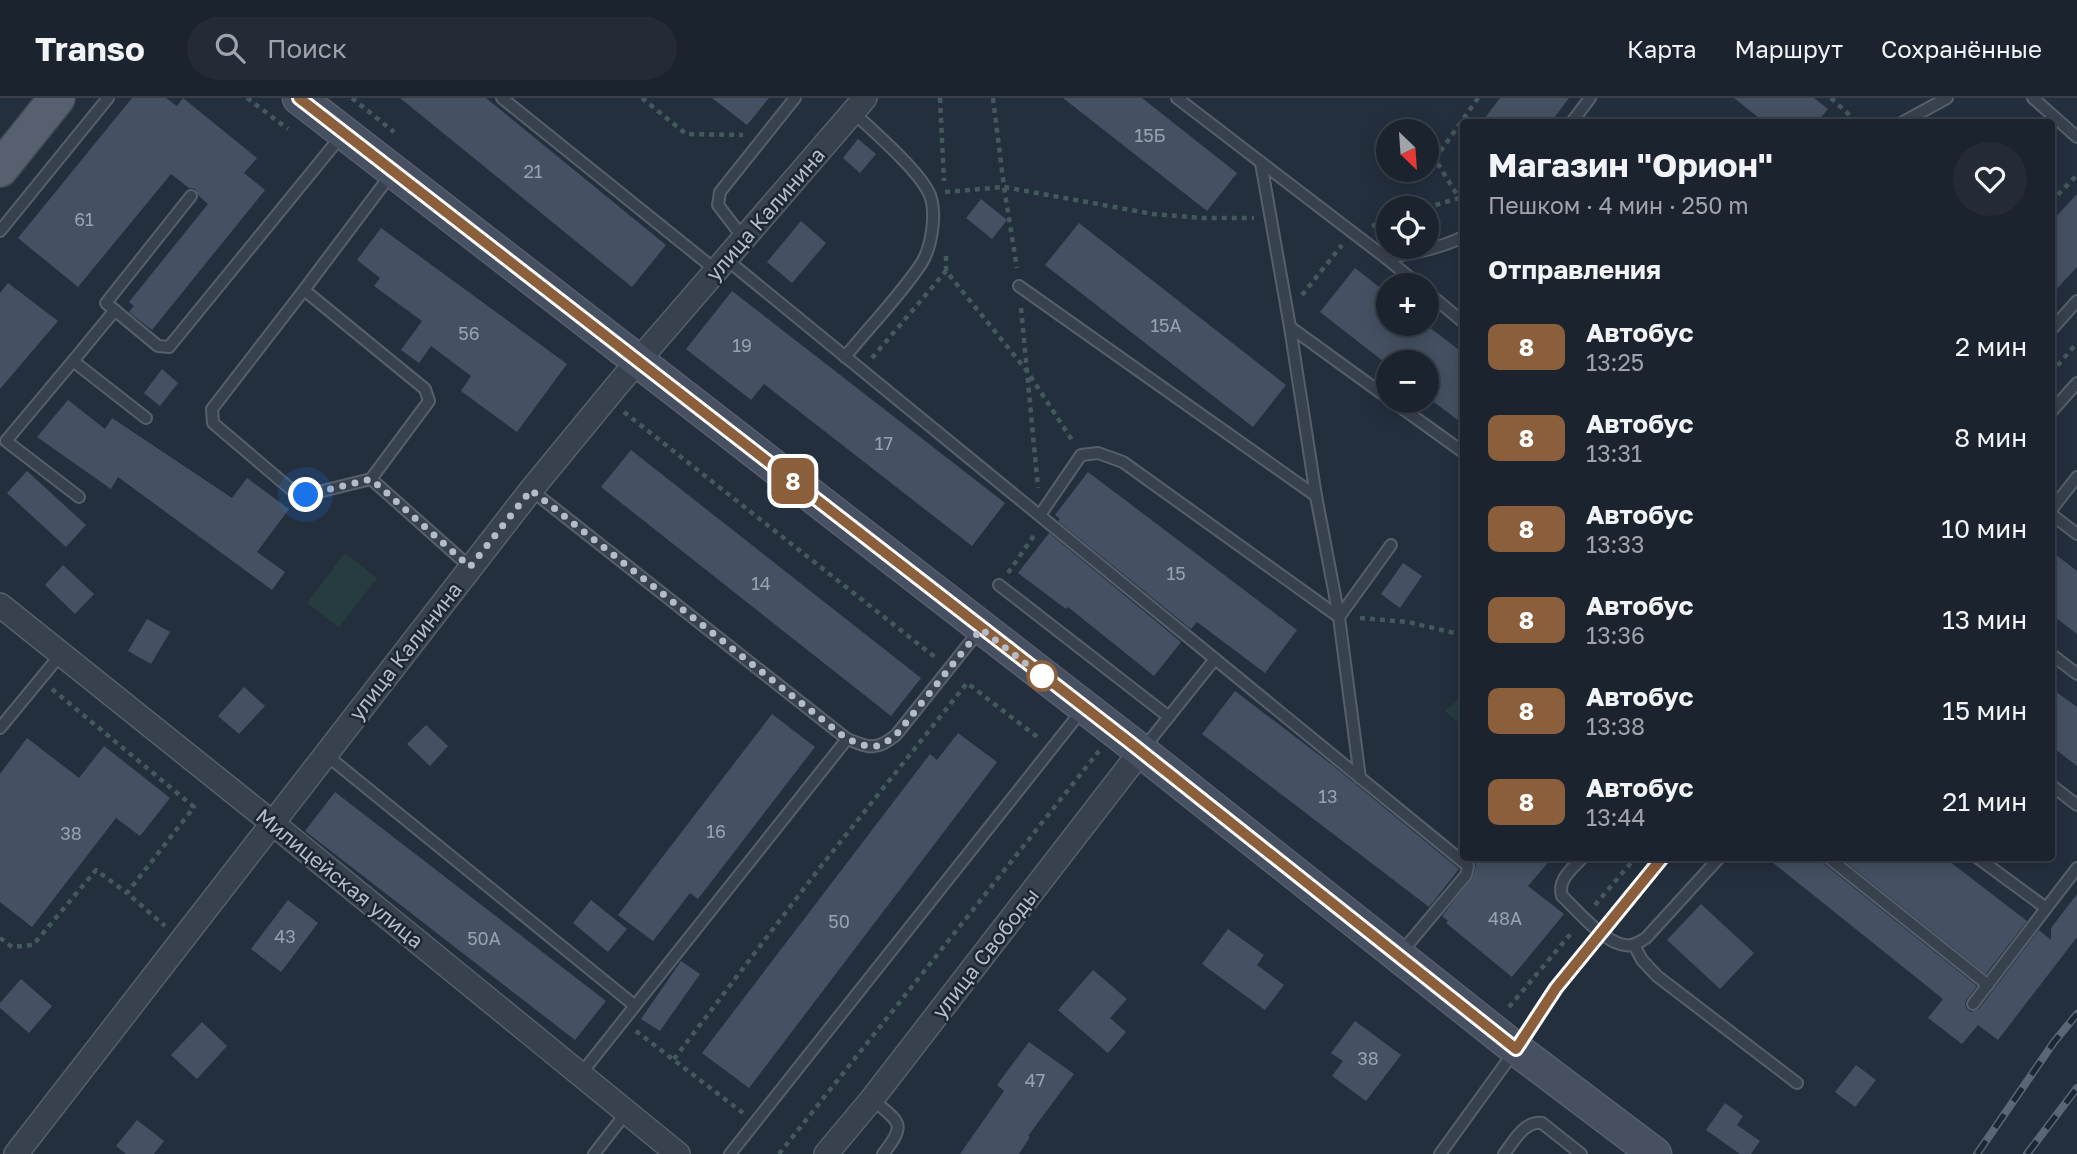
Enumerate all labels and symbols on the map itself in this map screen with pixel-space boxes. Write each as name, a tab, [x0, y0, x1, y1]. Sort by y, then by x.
north arrow	[1376, 119, 1438, 182]
house number: 15Б	[1134, 124, 1166, 146]
street label: улица Калинина	[700, 142, 830, 286]
house number: 21	[523, 160, 543, 182]
house number: 61	[74, 208, 94, 230]
house number: 15А	[1150, 314, 1182, 336]
house number: 56	[458, 322, 480, 344]
house number: 19	[732, 334, 752, 356]
house number: 17	[875, 432, 893, 454]
line badge: 8	[770, 458, 816, 504]
your location	[288, 477, 323, 512]
house number: 15	[1166, 562, 1186, 584]
house number: 14	[751, 572, 771, 594]
street label: улица Калинина	[343, 577, 467, 725]
unlabelled marker	[1027, 661, 1057, 691]
house number: 13	[1318, 785, 1338, 807]
street label: Милицейская улица	[251, 802, 429, 954]
house number: 16	[706, 820, 726, 842]
house number: 38	[60, 822, 82, 844]
street label: улица Свободы	[926, 883, 1044, 1023]
house number: 48А	[1488, 907, 1522, 929]
house number: 50	[828, 910, 850, 932]
house number: 43	[274, 925, 296, 947]
house number: 50А	[467, 927, 501, 949]
house number: 38	[1357, 1047, 1379, 1069]
house number: 47	[1025, 1069, 1045, 1091]

